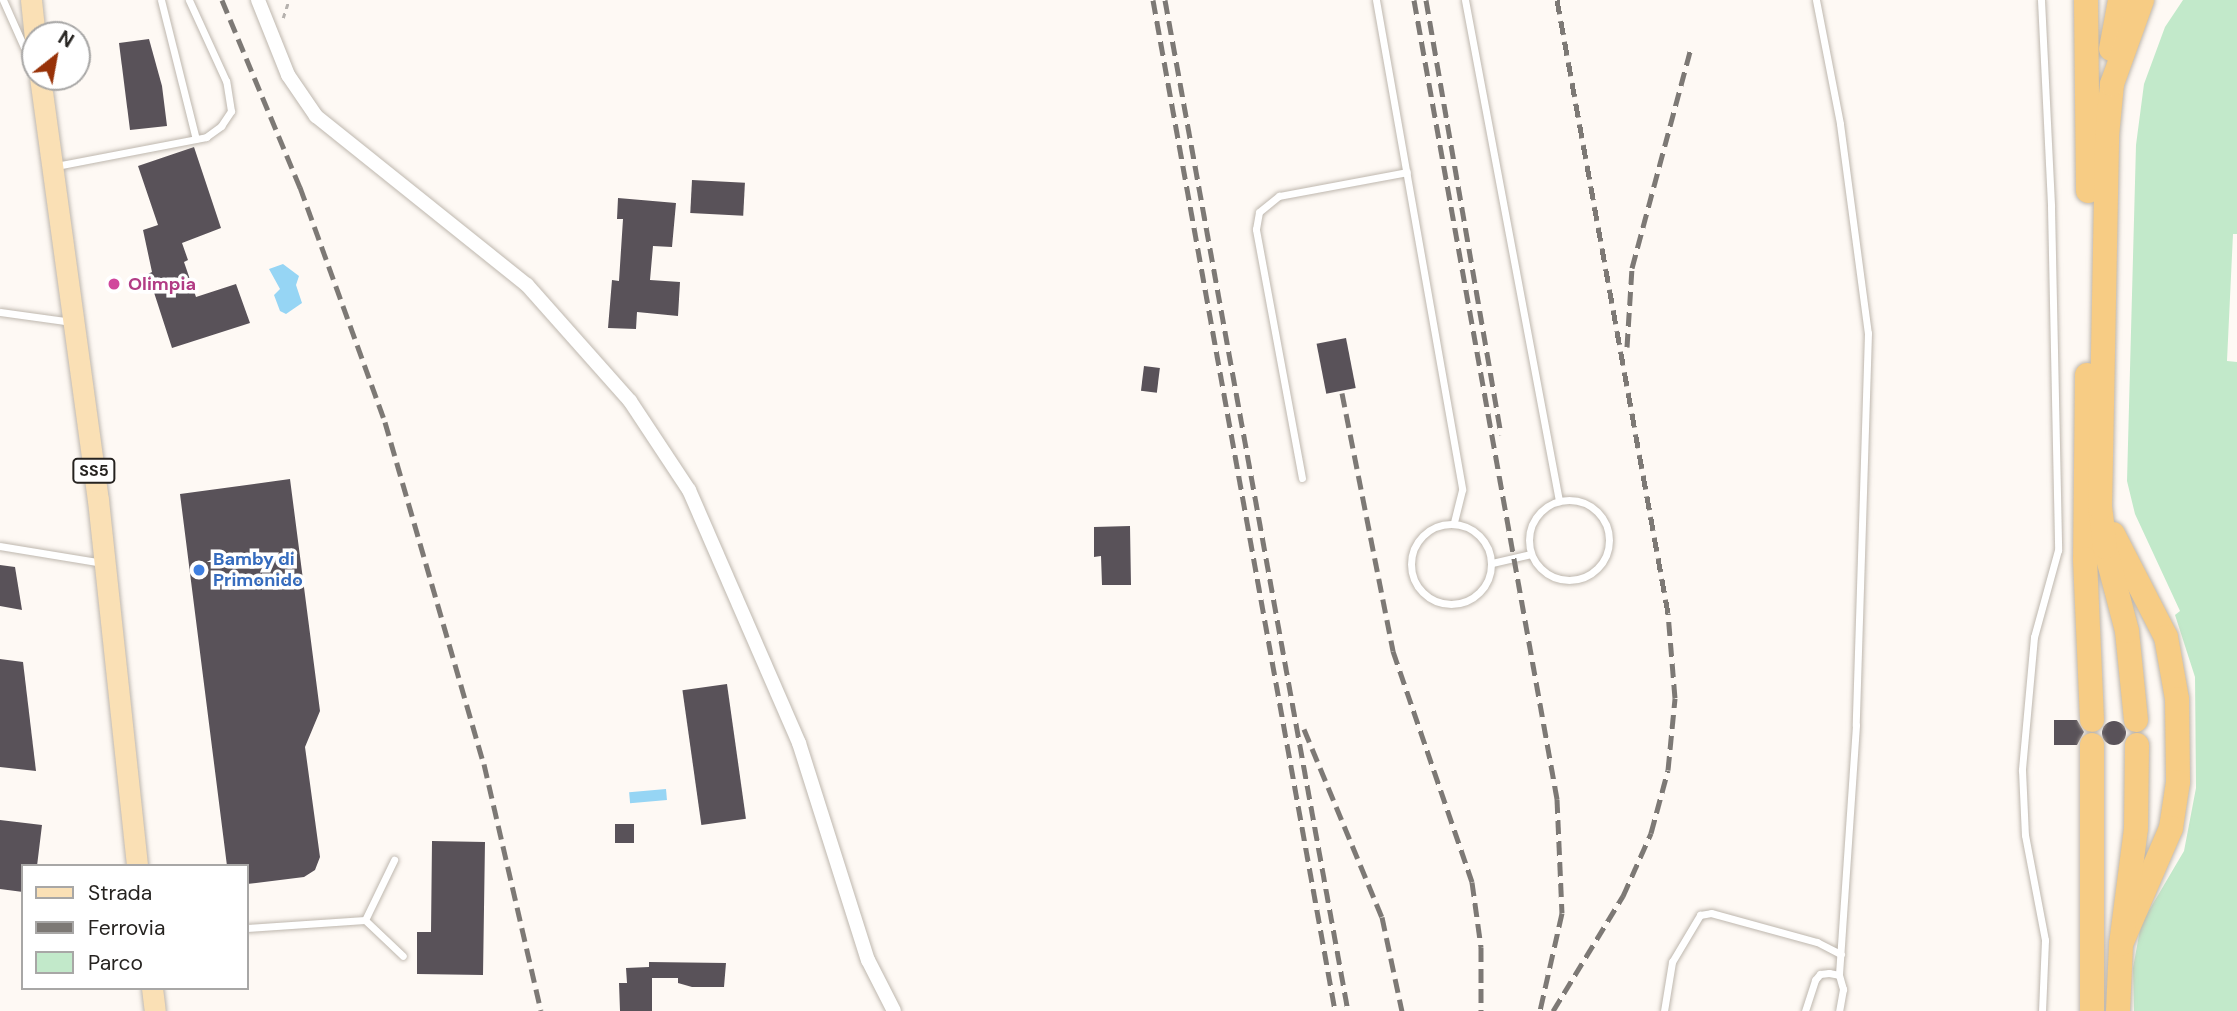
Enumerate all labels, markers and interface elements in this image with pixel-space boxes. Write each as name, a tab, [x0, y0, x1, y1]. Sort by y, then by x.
north arrow	[21, 21, 91, 91]
text: N	[54, 25, 78, 54]
place label: Olimpia	[128, 273, 196, 295]
marker: Olimpia	[106, 276, 122, 292]
road number: SS5	[71, 458, 117, 484]
place label: Bamby di Primonido	[213, 549, 303, 592]
marker: Bamby di Primonido	[191, 562, 207, 578]
legend	[21, 864, 248, 990]
text: Strada	[88, 879, 152, 907]
text: Ferrovia	[88, 914, 165, 942]
text: Parco	[88, 949, 143, 977]

